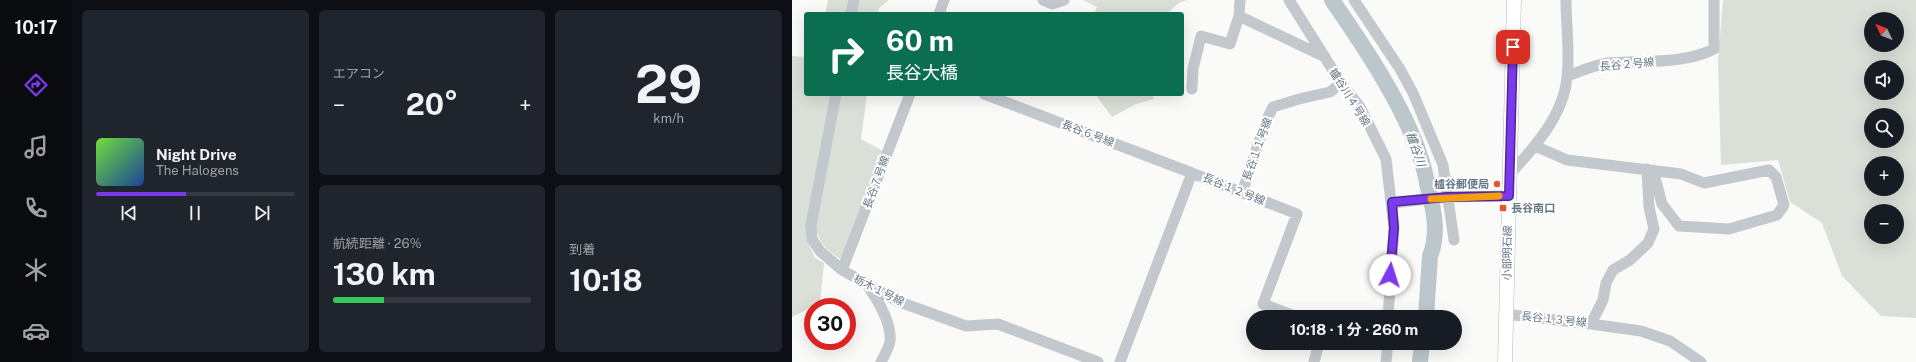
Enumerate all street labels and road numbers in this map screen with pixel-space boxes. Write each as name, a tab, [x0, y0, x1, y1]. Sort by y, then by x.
street label: 長谷２号線	[1599, 56, 1655, 72]
street label: 櫨谷川４号線	[1327, 66, 1373, 128]
street label: 長谷１１号線	[1240, 116, 1274, 182]
street label: 長谷６号線	[1060, 118, 1116, 148]
street label: 長谷７号線	[861, 154, 891, 210]
street label: 長谷１２号線	[1201, 171, 1267, 207]
street label: 小部明石線	[1501, 225, 1513, 281]
street label: 栃木１号線	[852, 272, 906, 308]
street label: 長谷１３号線	[1521, 310, 1587, 328]

